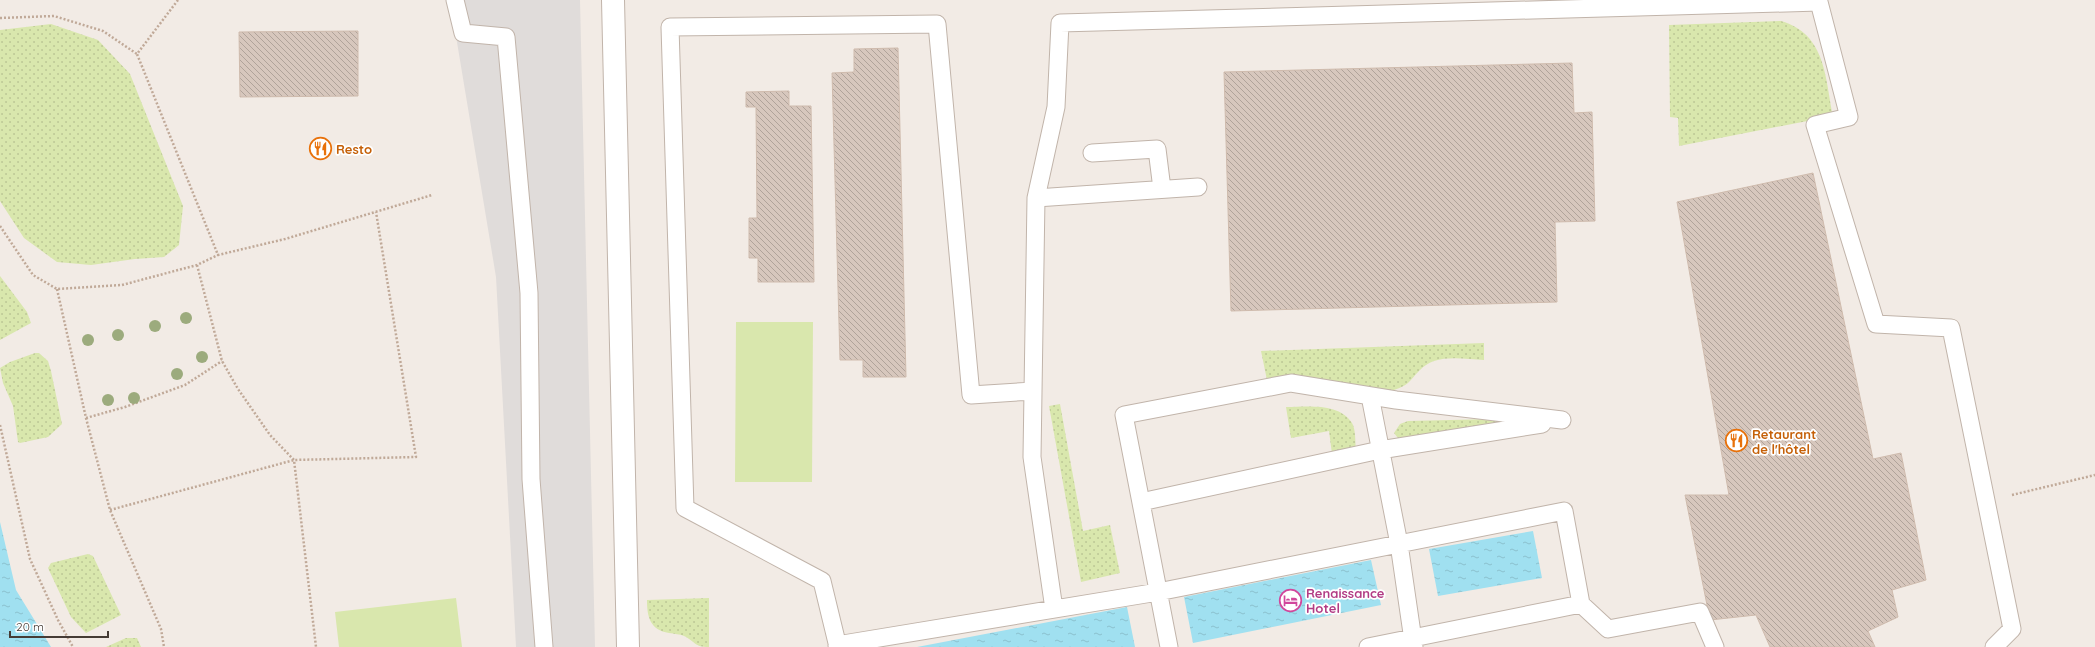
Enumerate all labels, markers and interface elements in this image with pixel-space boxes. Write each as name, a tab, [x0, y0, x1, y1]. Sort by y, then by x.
restaurant icon: Resto	[308, 136, 334, 162]
place label: Resto	[336, 141, 372, 157]
place label: Retaurant de l'hôtel	[1752, 426, 1816, 457]
restaurant icon: Retaurant de l'hôtel	[1724, 428, 1750, 454]
place label: Renaissance Hotel	[1306, 585, 1385, 616]
hotel icon: Renaissance Hotel	[1277, 587, 1303, 613]
scale bar	[10, 613, 108, 639]
text: 20 m	[16, 619, 44, 634]

